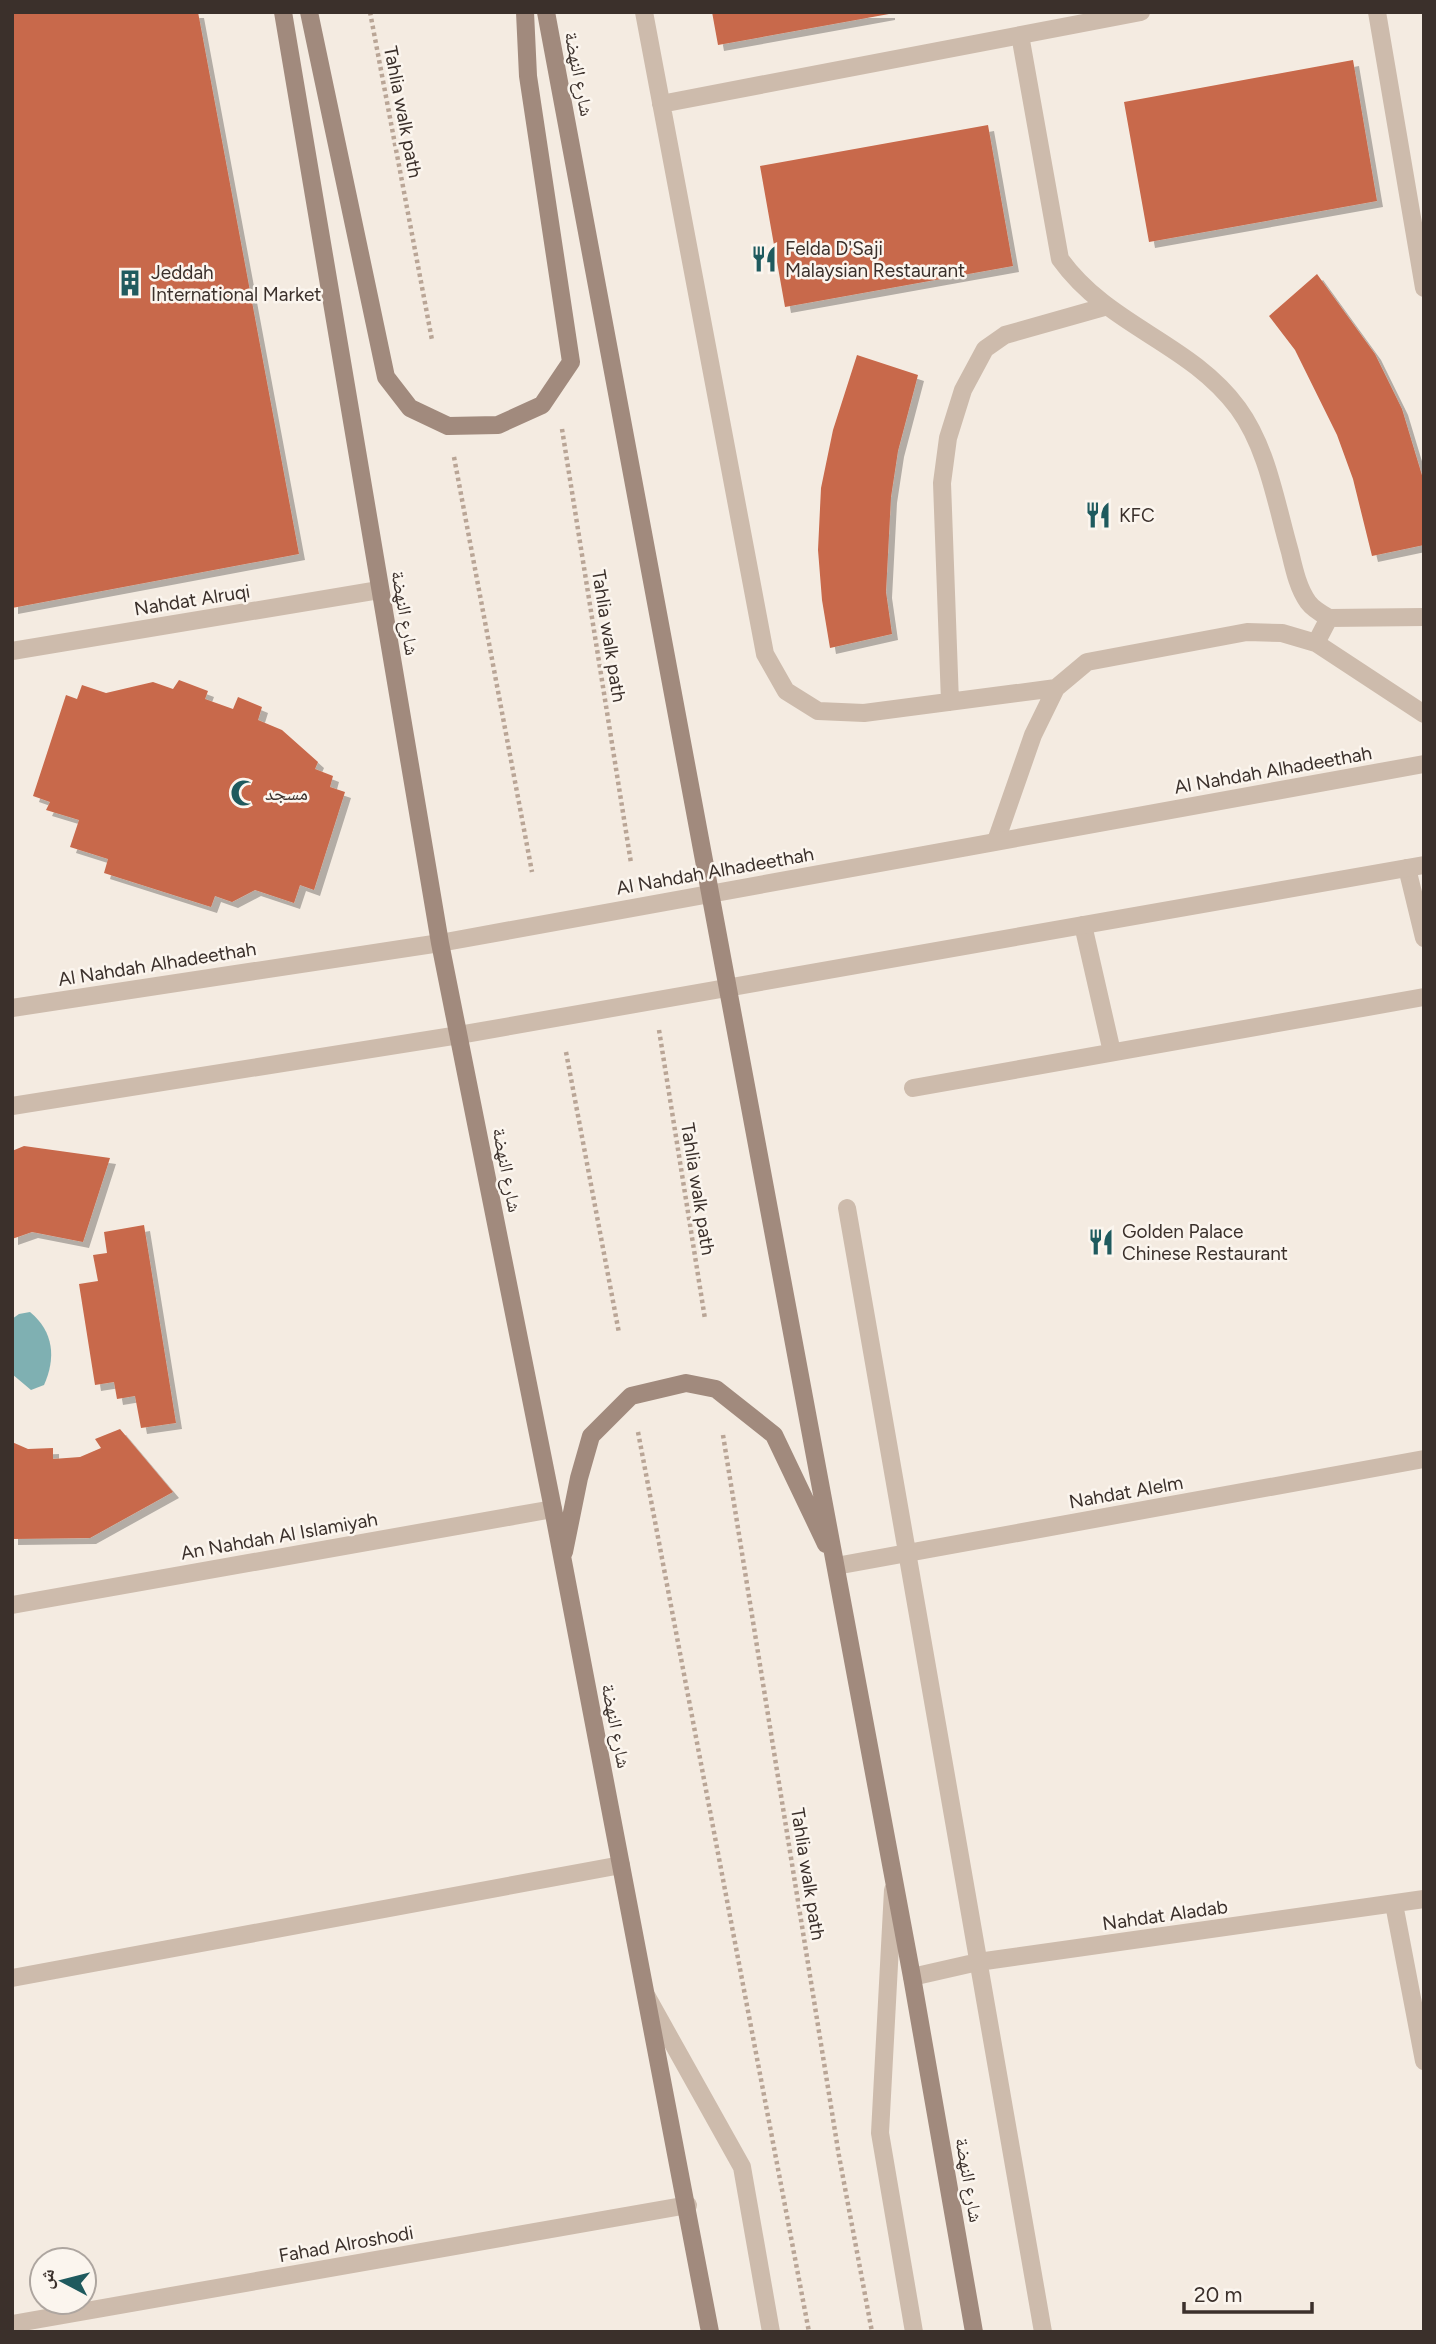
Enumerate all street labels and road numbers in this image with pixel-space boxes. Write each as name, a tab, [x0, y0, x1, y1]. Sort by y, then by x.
street label: شارع النهضة	[560, 30, 598, 118]
street label: Tahlia walk path	[379, 44, 427, 180]
street label: Tahlia walk path	[587, 568, 631, 704]
street label: شارع النهضة	[386, 569, 424, 657]
street label: Nahdat Alruqi	[132, 579, 252, 621]
street label: Al Nahdah Alhadeethah	[1172, 741, 1374, 799]
street label: Al Nahdah Alhadeethah	[614, 842, 816, 900]
street label: Al Nahdah Alhadeethah	[56, 937, 258, 991]
street label: Tahlia walk path	[676, 1121, 720, 1257]
street label: شارع النهضة	[488, 1126, 526, 1214]
street label: Nahdat Alelm	[1067, 1471, 1185, 1513]
street label: An Nahdah Al Islamiyah	[179, 1507, 379, 1565]
street label: شارع النهضة	[597, 1682, 635, 1770]
street label: Tahlia walk path	[786, 1806, 830, 1942]
street label: Nahdat Aladab	[1101, 1895, 1229, 1935]
street label: شارع النهضة	[950, 2136, 988, 2224]
street label: Fahad Alroshodi	[277, 2221, 415, 2267]

